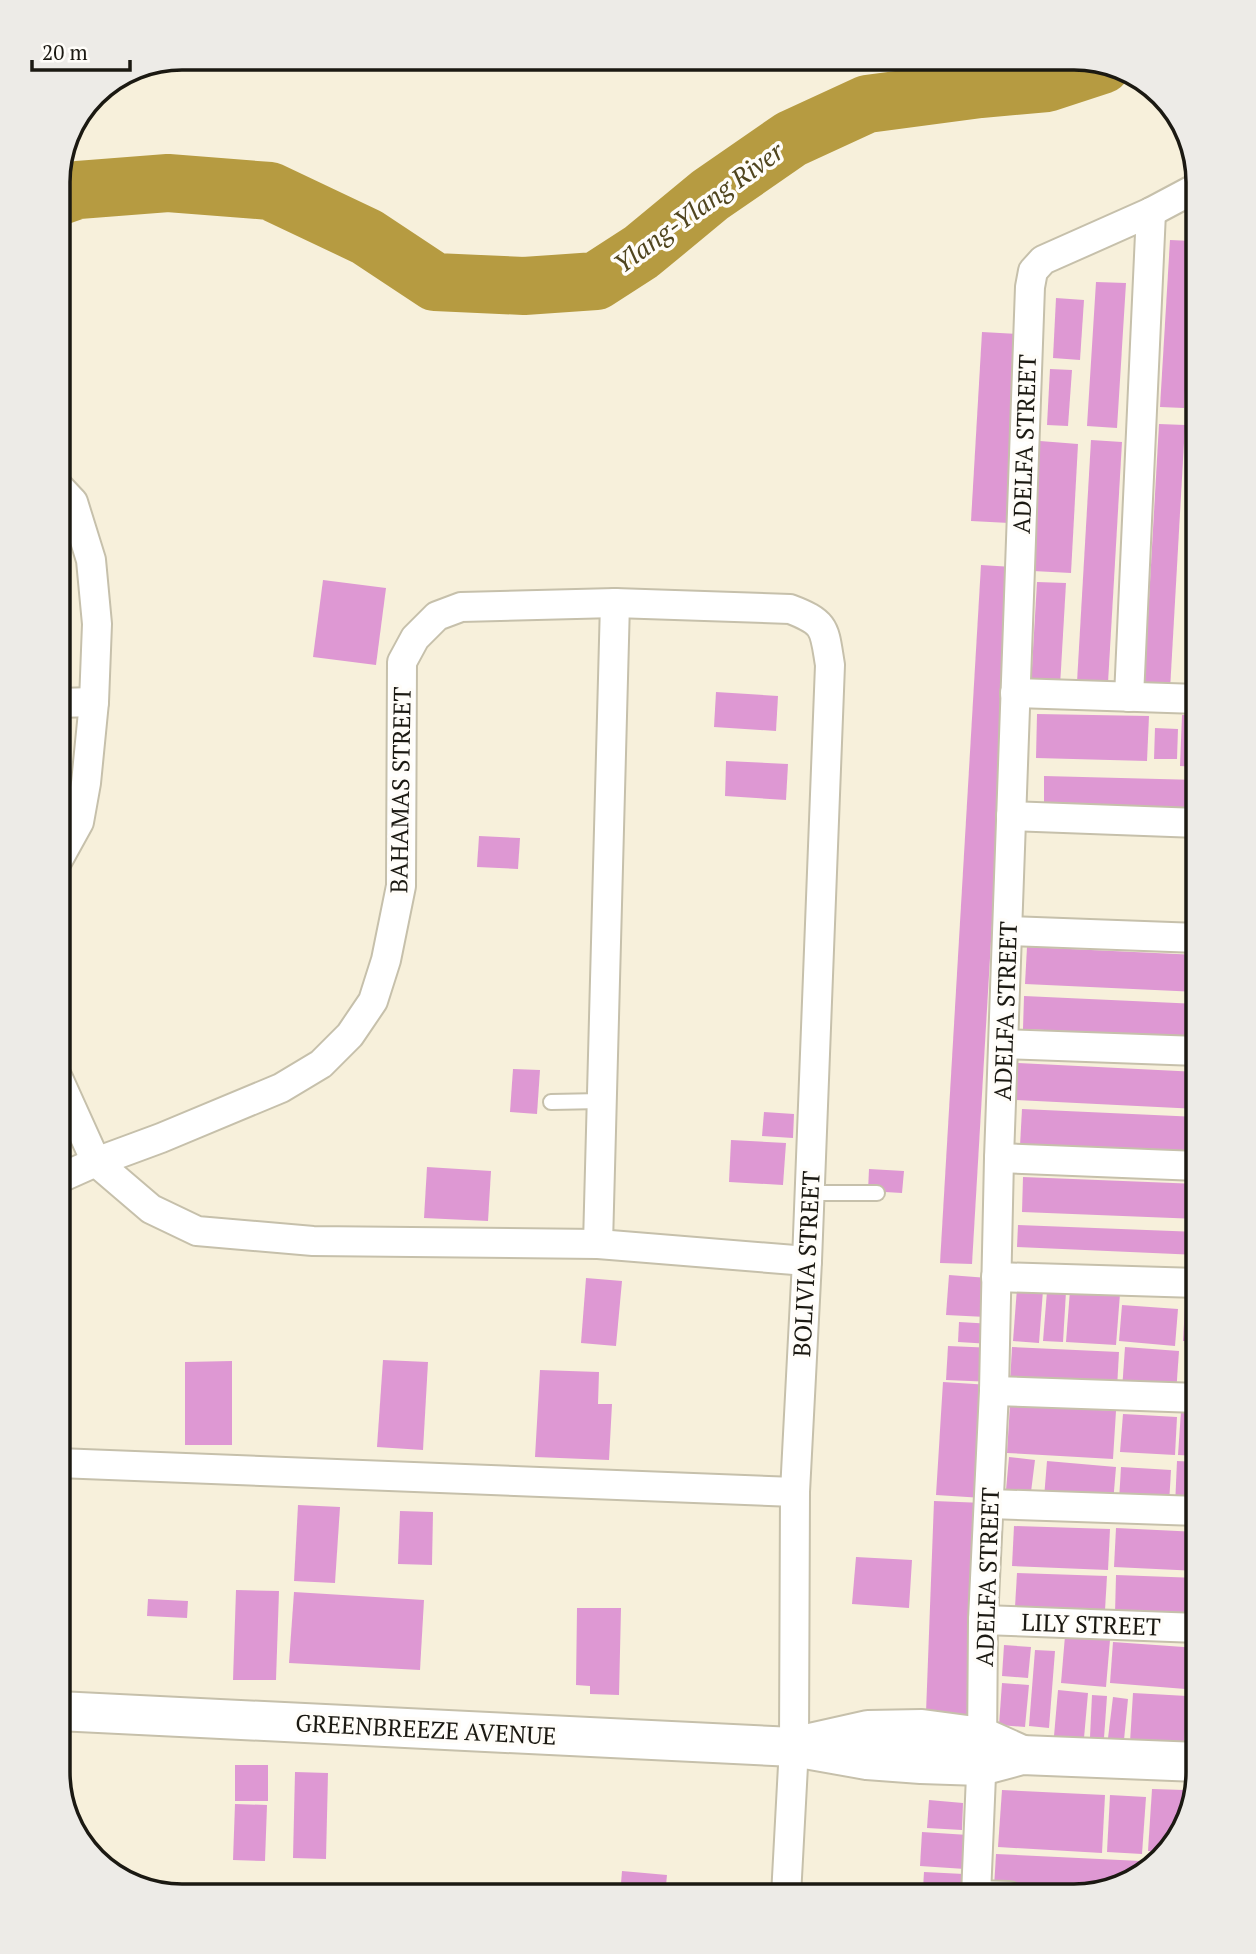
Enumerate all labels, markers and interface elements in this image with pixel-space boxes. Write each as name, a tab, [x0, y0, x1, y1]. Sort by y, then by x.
scale bar	[32, 28, 130, 72]
text: 20 m	[42, 38, 88, 66]
water label: Ylang-Ylang River	[606, 133, 790, 280]
street label: ADELFA STREET	[1005, 354, 1043, 534]
street label: BAHAMAS STREET	[382, 686, 418, 894]
street label: ADELFA STREET	[986, 921, 1024, 1101]
street label: BOLIVIA STREET	[785, 1170, 827, 1358]
street label: ADELFA STREET	[968, 1487, 1006, 1667]
street label: LILY STREET	[1021, 1606, 1161, 1642]
street label: GREENBREEZE AVENUE	[295, 1706, 557, 1752]

